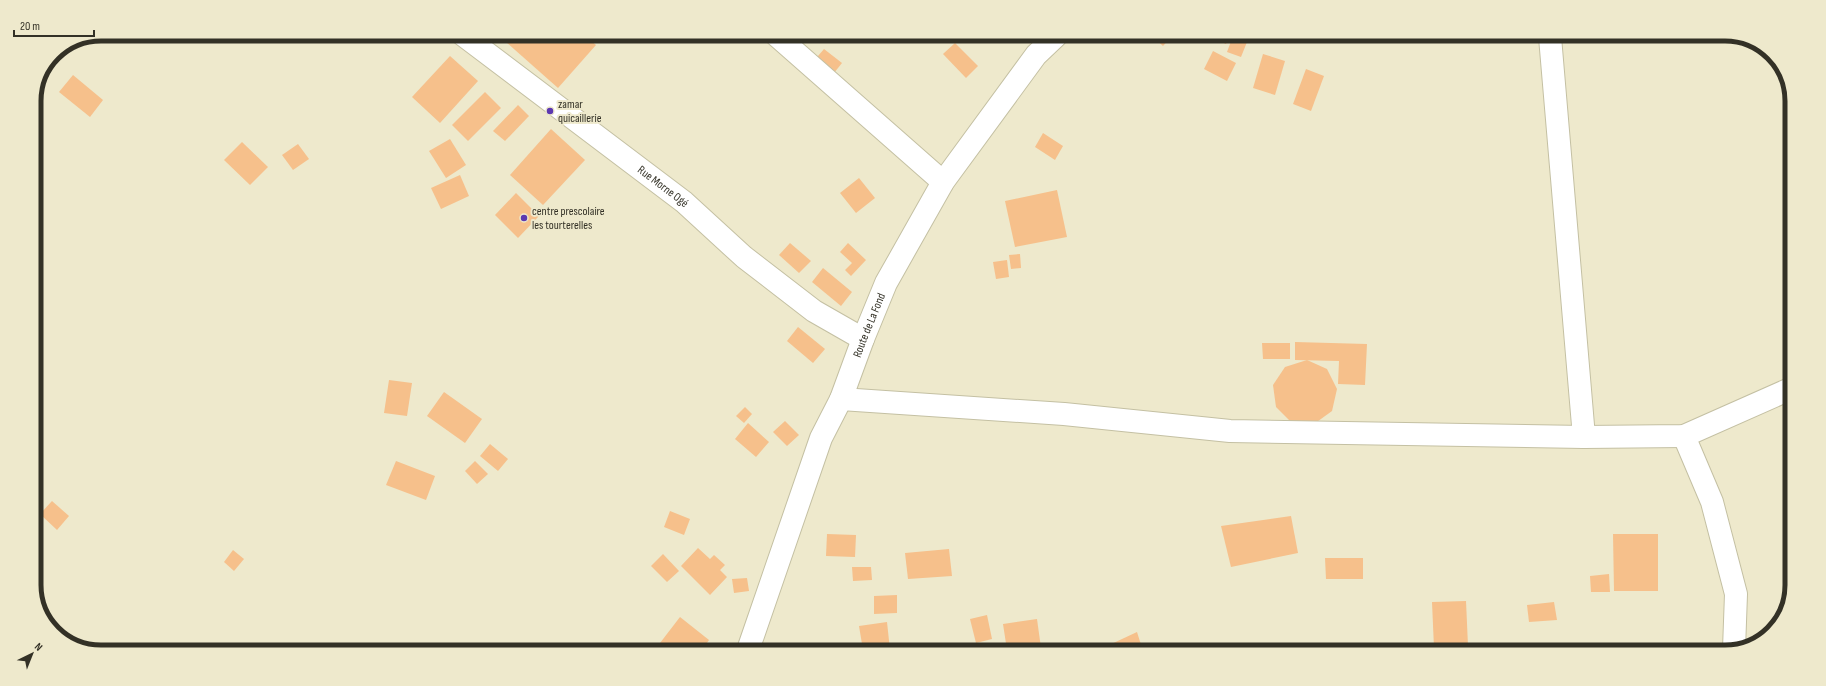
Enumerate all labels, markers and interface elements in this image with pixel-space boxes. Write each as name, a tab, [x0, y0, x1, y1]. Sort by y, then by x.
scale bar	[14, 12, 94, 38]
text: 20 m	[20, 19, 40, 34]
place label: zamar quicaillerie	[558, 97, 602, 126]
marker: zamar quicaillerie	[545, 106, 555, 116]
street label: Rue Morne Ogé	[635, 162, 692, 210]
place label: centre prescolaire les tourterelles	[532, 204, 605, 233]
marker: centre prescolaire les tourterelles	[519, 213, 529, 223]
street label: Route de La Fond	[849, 291, 889, 359]
north arrow	[12, 634, 52, 674]
text: N	[32, 640, 45, 654]

